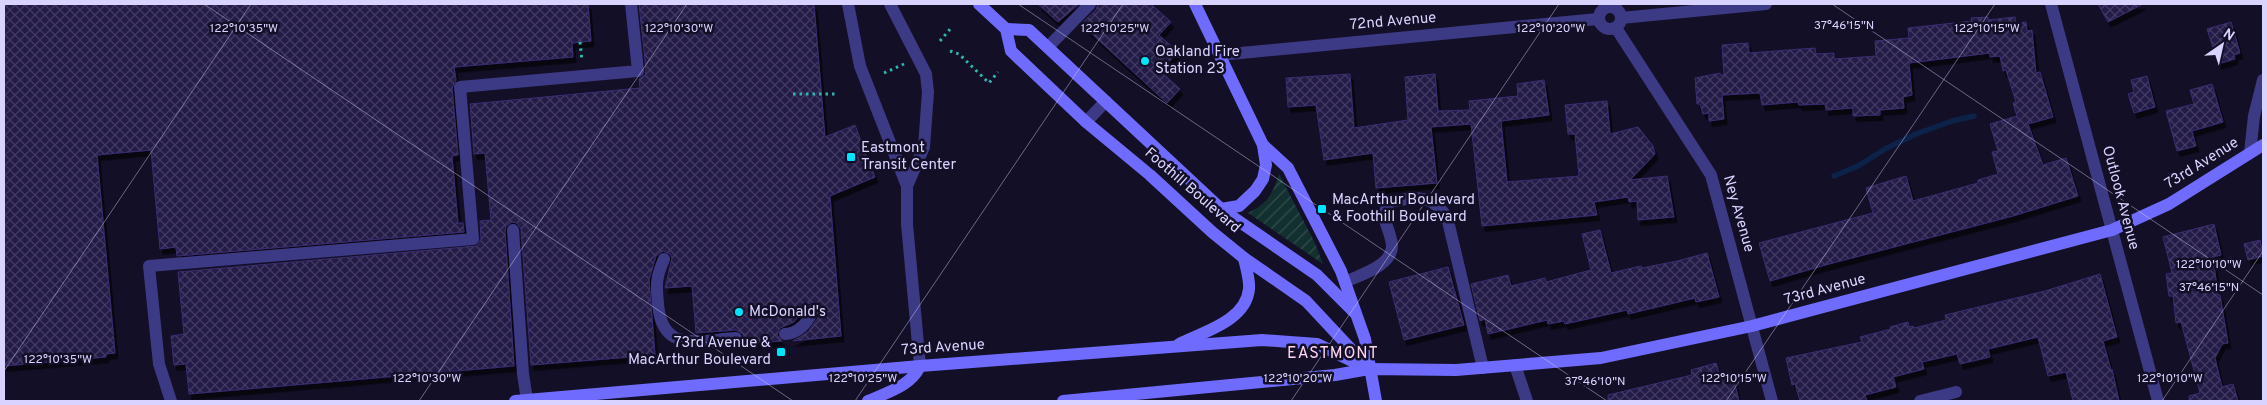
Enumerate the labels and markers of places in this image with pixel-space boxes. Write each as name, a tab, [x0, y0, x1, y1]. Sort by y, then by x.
place label: Oakland Fire Station 23	[1155, 43, 1240, 79]
marker: Oakland Fire Station 23	[1139, 55, 1151, 67]
place label: Eastmont Transit Center	[861, 139, 956, 175]
marker: Eastmont Transit Center	[845, 151, 857, 163]
place label: MacArthur Boulevard & Foothill Boulevard	[1332, 191, 1475, 227]
marker: MacArthur Boulevard & Foothill Boulevard	[1316, 203, 1328, 215]
place label: McDonald's	[749, 303, 826, 322]
marker: McDonald's	[733, 306, 745, 318]
place label: 73rd Avenue & MacArthur Boulevard	[628, 334, 771, 370]
marker: 73rd Avenue & MacArthur Boulevard	[775, 346, 787, 358]

